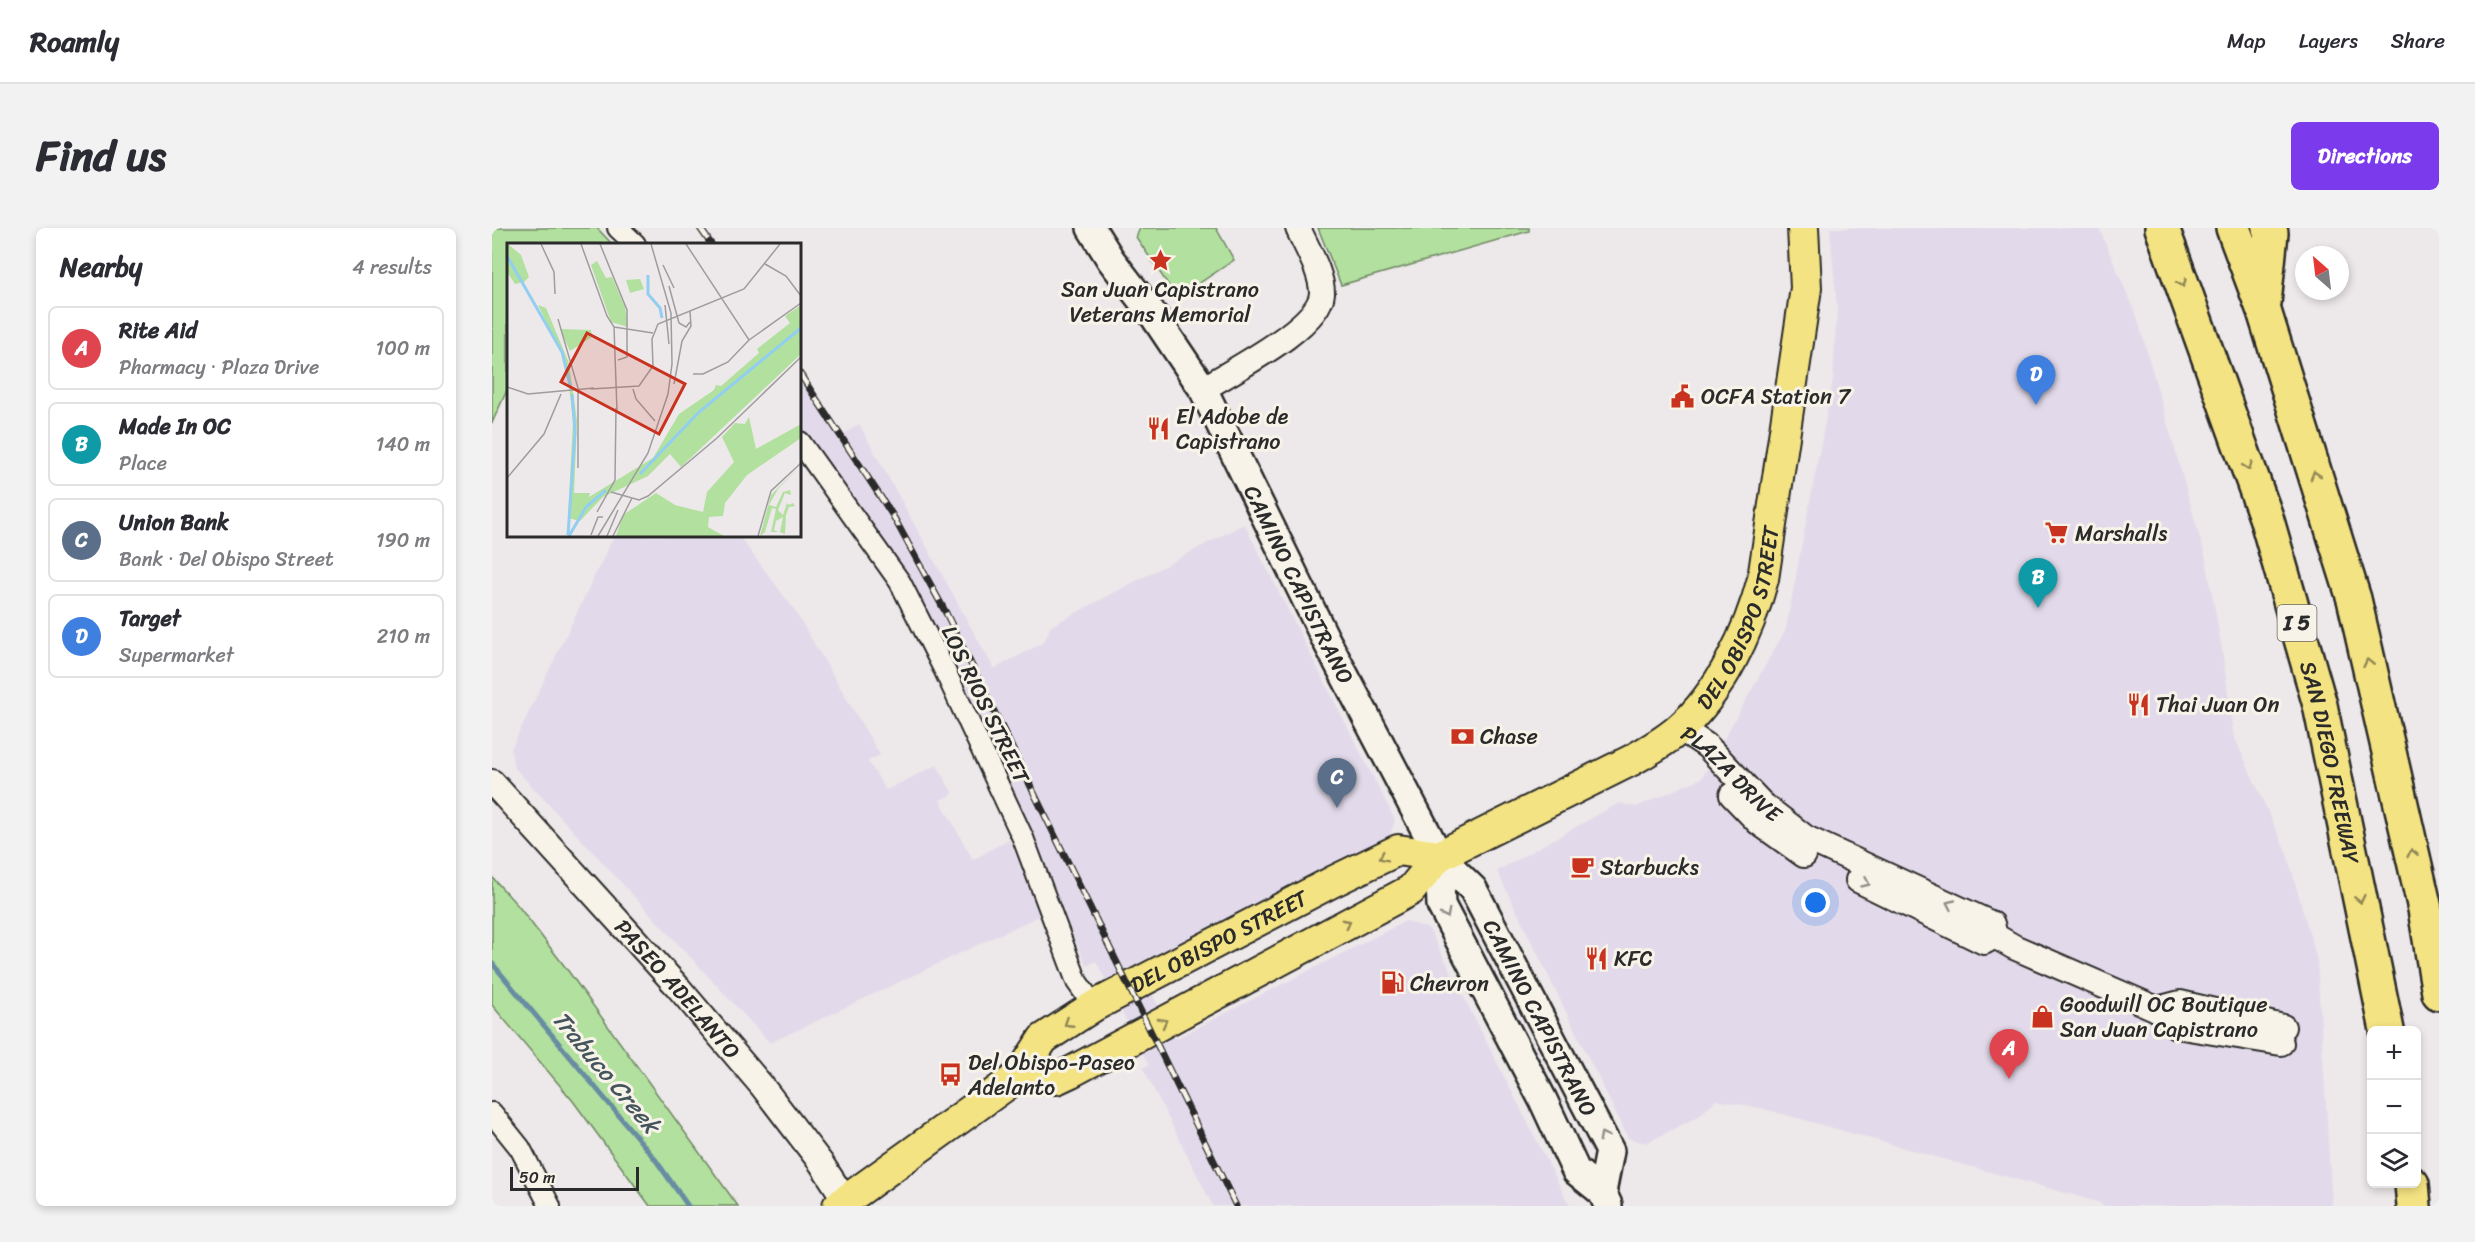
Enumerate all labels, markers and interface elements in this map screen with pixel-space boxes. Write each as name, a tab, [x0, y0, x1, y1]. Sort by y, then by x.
text: Roamly	[30, 17, 119, 66]
text: Map	[2227, 22, 2266, 60]
text: Layers	[2299, 22, 2358, 60]
text: Share	[2391, 22, 2445, 60]
text: Find us	[36, 119, 166, 193]
button: Directions	[2291, 122, 2439, 190]
inset map	[507, 243, 801, 537]
text: Nearby	[60, 244, 142, 290]
north arrow	[2295, 246, 2349, 300]
place icon: San Juan Capistrano Veterans Memorial	[1147, 247, 1173, 273]
text: 4 results	[352, 250, 432, 285]
place label: San Juan Capistrano Veterans Memorial	[1061, 270, 1259, 334]
one-way arrow	[2175, 277, 2187, 288]
text: Rite Aid	[119, 311, 197, 350]
text: A	[75, 331, 88, 366]
text: 100 m	[376, 331, 430, 366]
text: Pharmacy · Plaza Drive	[119, 350, 319, 385]
pin: D	[2016, 356, 2056, 405]
place label: OCFA Station 7	[1701, 377, 1852, 416]
public building icon: OCFA Station 7	[1670, 383, 1696, 409]
place label: El Adobe de Capistrano	[1176, 397, 1289, 461]
text: Made In OC	[119, 407, 231, 446]
restaurant icon: El Adobe de Capistrano	[1145, 416, 1171, 442]
text: B	[75, 427, 88, 462]
text: 140 m	[376, 427, 430, 462]
text: Place	[119, 446, 167, 481]
one-way arrow	[2241, 461, 2254, 471]
one-way arrow	[2310, 470, 2322, 481]
street label: CAMINO CAPISTRANO	[1233, 478, 1365, 691]
text: Union Bank	[119, 503, 229, 542]
place label: Marshalls	[2075, 514, 2167, 553]
supermarket icon: Marshalls	[2044, 520, 2070, 546]
street label: DEL OBISPO STREET	[1686, 522, 1791, 719]
text: C	[75, 523, 88, 558]
text: 190 m	[376, 523, 430, 558]
text: Bank · Del Obispo Street	[119, 542, 334, 577]
pin: B	[2018, 558, 2058, 608]
text: Target	[119, 599, 181, 638]
road number: I 5	[2278, 605, 2316, 641]
street label: LOS RIOS STREET	[930, 618, 1041, 791]
text: D	[76, 619, 87, 654]
text: 210 m	[377, 619, 430, 654]
text: Supermarket	[119, 638, 234, 673]
street label: SAN DIEGO FREEWAY	[2288, 656, 2371, 868]
one-way arrow	[2363, 658, 2376, 668]
place label: Thai Juan On	[2156, 685, 2280, 724]
restaurant icon: Thai Juan On	[2125, 691, 2151, 717]
street label: PLAZA DRIVE	[1673, 715, 1792, 834]
place label: Chase	[1480, 717, 1538, 756]
bank icon: Chase	[1449, 723, 1475, 749]
pin: C	[1318, 758, 1356, 808]
place label: Starbucks	[1600, 848, 1699, 887]
one-way arrow	[2407, 848, 2420, 858]
one-way arrow	[1378, 850, 1389, 862]
cafe icon: Starbucks	[1569, 854, 1595, 880]
one-way arrow	[1859, 876, 1870, 888]
street label: DEL OBISPO STREET	[1123, 879, 1315, 1004]
your location	[1801, 888, 1830, 917]
one-way arrow	[2353, 893, 2366, 903]
one-way arrow	[1946, 900, 1957, 912]
one-way arrow	[1439, 907, 1450, 918]
street label: PASEO ADELANTO	[605, 910, 750, 1068]
street label: CAMINO CAPISTRANO	[1472, 912, 1608, 1124]
one-way arrow	[1341, 919, 1352, 930]
place label: KFC	[1614, 939, 1653, 978]
restaurant icon: KFC	[1583, 945, 1609, 971]
place label: Chevron	[1410, 964, 1489, 1003]
fuel station icon: Chevron	[1379, 970, 1405, 996]
place label: Goodwill OC Boutique San Juan Capistrano	[2060, 985, 2267, 1049]
water label: Trabuco Creek	[541, 1001, 673, 1146]
shop icon: Goodwill OC Boutique San Juan Capistrano	[2029, 1004, 2055, 1030]
one-way arrow	[1064, 1015, 1075, 1026]
one-way arrow	[1157, 1017, 1168, 1029]
map controls	[2367, 1026, 2421, 1188]
button: +	[2367, 1026, 2421, 1080]
pin: A	[1990, 1030, 2029, 1079]
place label: Del Obispo-Paseo Adelanto	[967, 1043, 1135, 1107]
bus stop icon: Del Obispo-Paseo Adelanto	[937, 1062, 963, 1088]
button: −	[2367, 1080, 2421, 1134]
one-way arrow	[1599, 1132, 1610, 1142]
button: layers	[2367, 1134, 2421, 1188]
text: 50 m	[519, 1163, 555, 1192]
scale bar	[510, 1164, 639, 1192]

